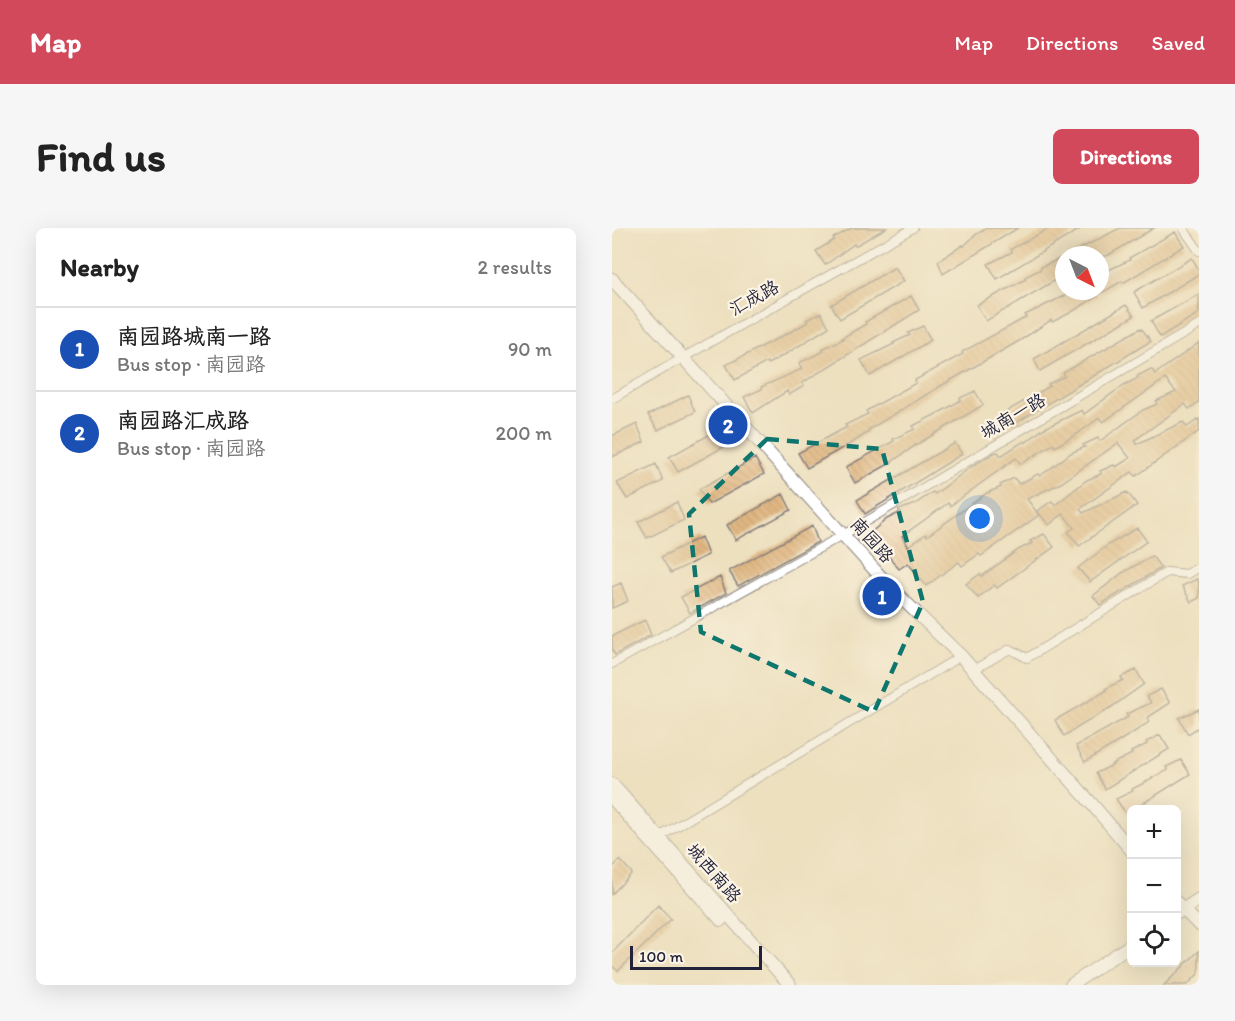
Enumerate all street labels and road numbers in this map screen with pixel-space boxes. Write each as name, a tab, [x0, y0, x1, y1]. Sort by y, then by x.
street label: 汇成路	[725, 275, 783, 321]
street label: 城南一路	[976, 388, 1050, 444]
street label: 南园路	[846, 513, 898, 567]
street label: 城西南路	[682, 839, 746, 907]

